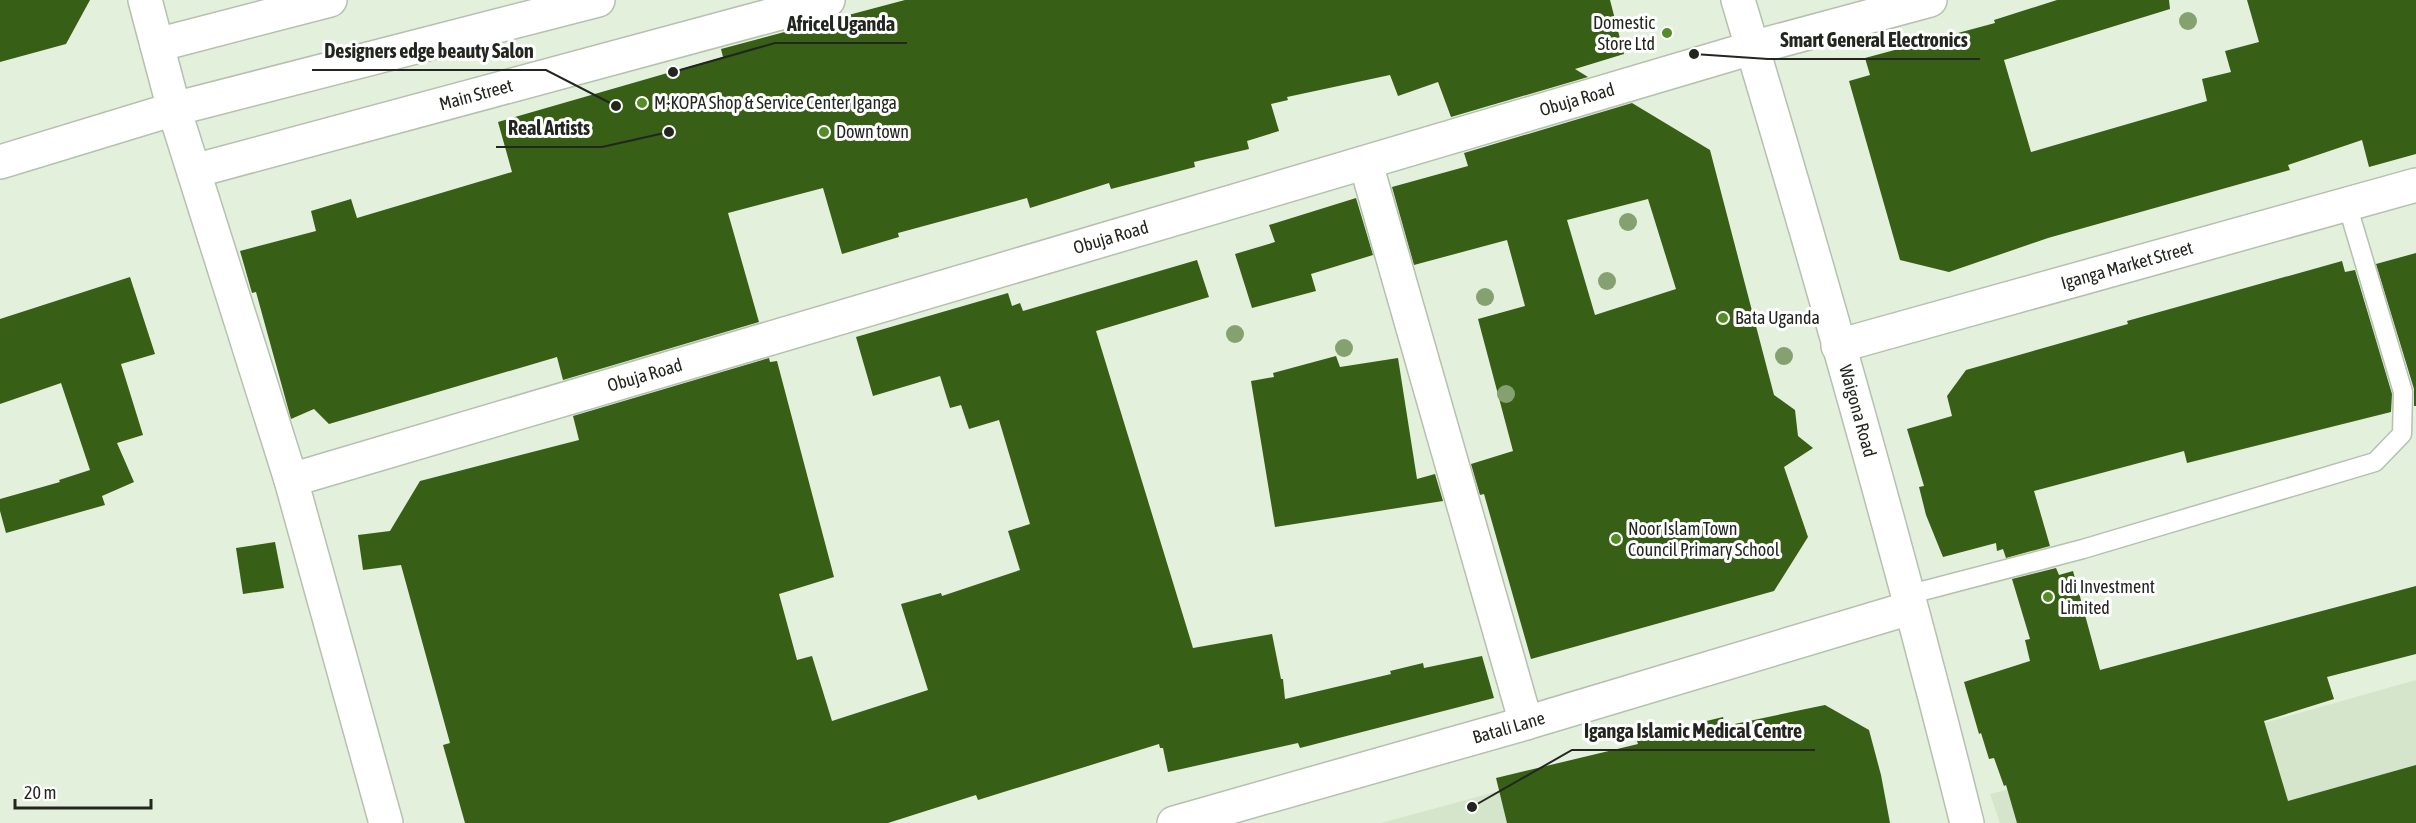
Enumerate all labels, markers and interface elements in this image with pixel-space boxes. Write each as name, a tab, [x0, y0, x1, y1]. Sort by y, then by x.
callout: Africel Uganda	[775, 5, 907, 43]
text: Africel Uganda	[786, 12, 895, 35]
place label: Domestic Store Ltd	[1593, 12, 1655, 54]
callout: Smart General Electronics	[1768, 21, 1980, 59]
marker: Domestic Store Ltd	[1660, 26, 1674, 40]
text: Smart General Electronics	[1780, 28, 1968, 51]
callout: Designers edge beauty Salon	[312, 32, 546, 70]
text: Designers edge beauty Salon	[324, 39, 534, 62]
street label: Main Street	[437, 75, 515, 114]
street label: Obuja Road	[1537, 78, 1617, 120]
place label: M-KOPA Shop & Service Center Iganga	[654, 92, 897, 113]
marker: M-KOPA Shop & Service Center Iganga	[635, 96, 649, 110]
callout: Real Artists	[496, 109, 602, 147]
text: Real Artists	[508, 116, 590, 139]
place label: Down town	[836, 121, 909, 142]
marker: Down town	[817, 125, 831, 139]
street label: Obuja Road	[1071, 216, 1151, 258]
street label: Iganga Market Street	[2059, 237, 2195, 293]
place label: Bata Uganda	[1735, 307, 1820, 328]
marker: Bata Uganda	[1716, 311, 1730, 325]
street label: Obuja Road	[605, 354, 685, 396]
street label: Waigona Road	[1835, 362, 1881, 459]
place label: Noor Islam Town Council Primary School	[1628, 518, 1780, 560]
marker: Noor Islam Town Council Primary School	[1609, 532, 1623, 546]
place label: Idi Investment Limited	[2060, 576, 2155, 618]
marker: Idi Investment Limited	[2041, 590, 2055, 604]
street label: Batali Lane	[1470, 707, 1547, 748]
callout: Iganga Islamic Medical Centre	[1572, 712, 1815, 750]
text: Iganga Islamic Medical Centre	[1584, 719, 1802, 742]
scale bar	[15, 772, 152, 810]
text: 20 m	[24, 782, 56, 803]

